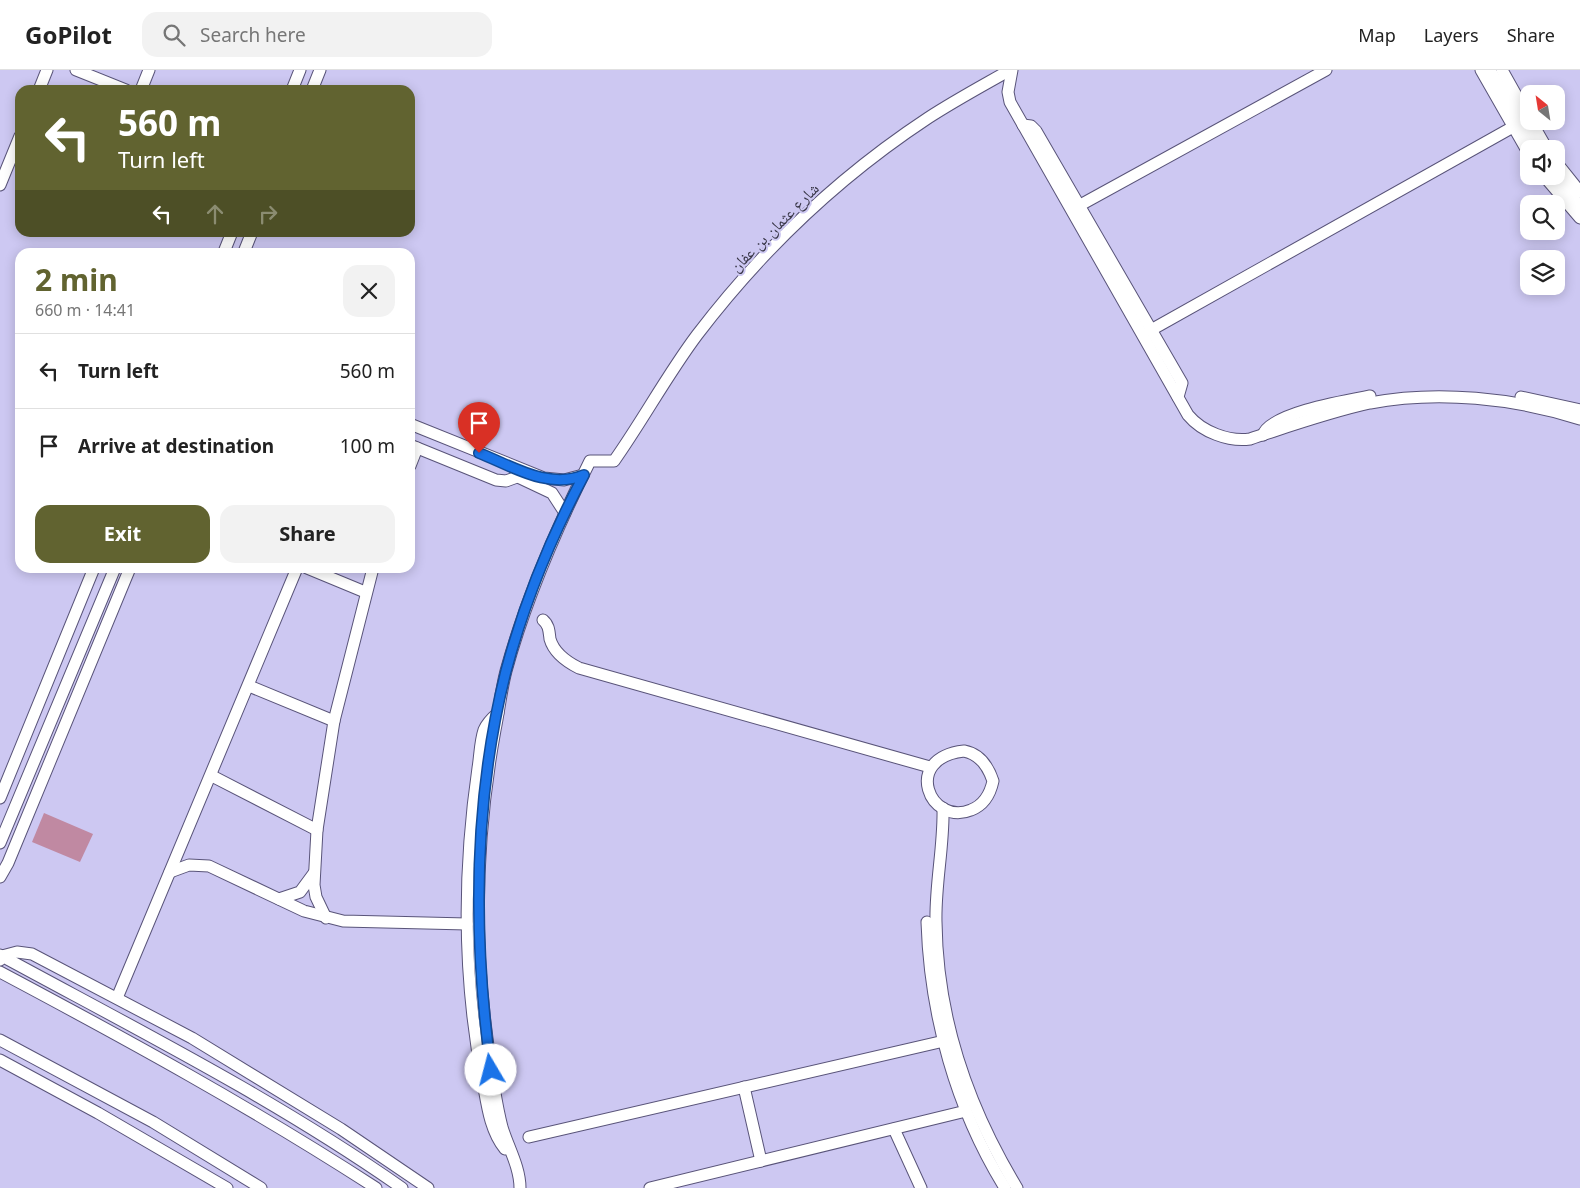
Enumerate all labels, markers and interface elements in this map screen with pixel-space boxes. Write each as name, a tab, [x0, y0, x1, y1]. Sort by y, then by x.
search box	[142, 12, 492, 57]
text: GoPilot	[25, 18, 112, 51]
icon: search	[160, 21, 188, 49]
text: Search here	[200, 22, 306, 48]
text: Map	[1358, 23, 1396, 47]
text: Layers	[1424, 23, 1479, 47]
text: Share	[1507, 23, 1555, 47]
north arrow	[1520, 85, 1565, 130]
map controls	[1520, 85, 1565, 295]
text: 560 m	[118, 99, 221, 146]
icon: left	[35, 105, 100, 170]
button: sound	[1520, 140, 1565, 185]
text: Turn left	[118, 144, 205, 174]
street label: شارع عثمان بن عفان	[724, 177, 824, 277]
button: search	[1520, 195, 1565, 240]
icon: left	[148, 200, 176, 228]
icon: ahead	[201, 200, 229, 228]
icon: right	[254, 200, 282, 228]
button: layers	[1520, 250, 1565, 295]
text: 2 min	[35, 259, 118, 300]
button: close	[343, 265, 395, 317]
text: 660 m · 14:41	[35, 299, 135, 321]
icon: left	[35, 357, 63, 385]
text: Turn left	[78, 358, 159, 384]
text: 560 m	[340, 358, 395, 384]
pin	[458, 402, 500, 453]
icon: arrive	[465, 409, 493, 437]
icon: arrive	[35, 432, 63, 460]
text: Arrive at destination	[78, 433, 274, 459]
text: 100 m	[340, 433, 395, 459]
button: Exit	[35, 505, 210, 563]
button: Share	[220, 505, 395, 563]
position arrow	[464, 1043, 516, 1095]

